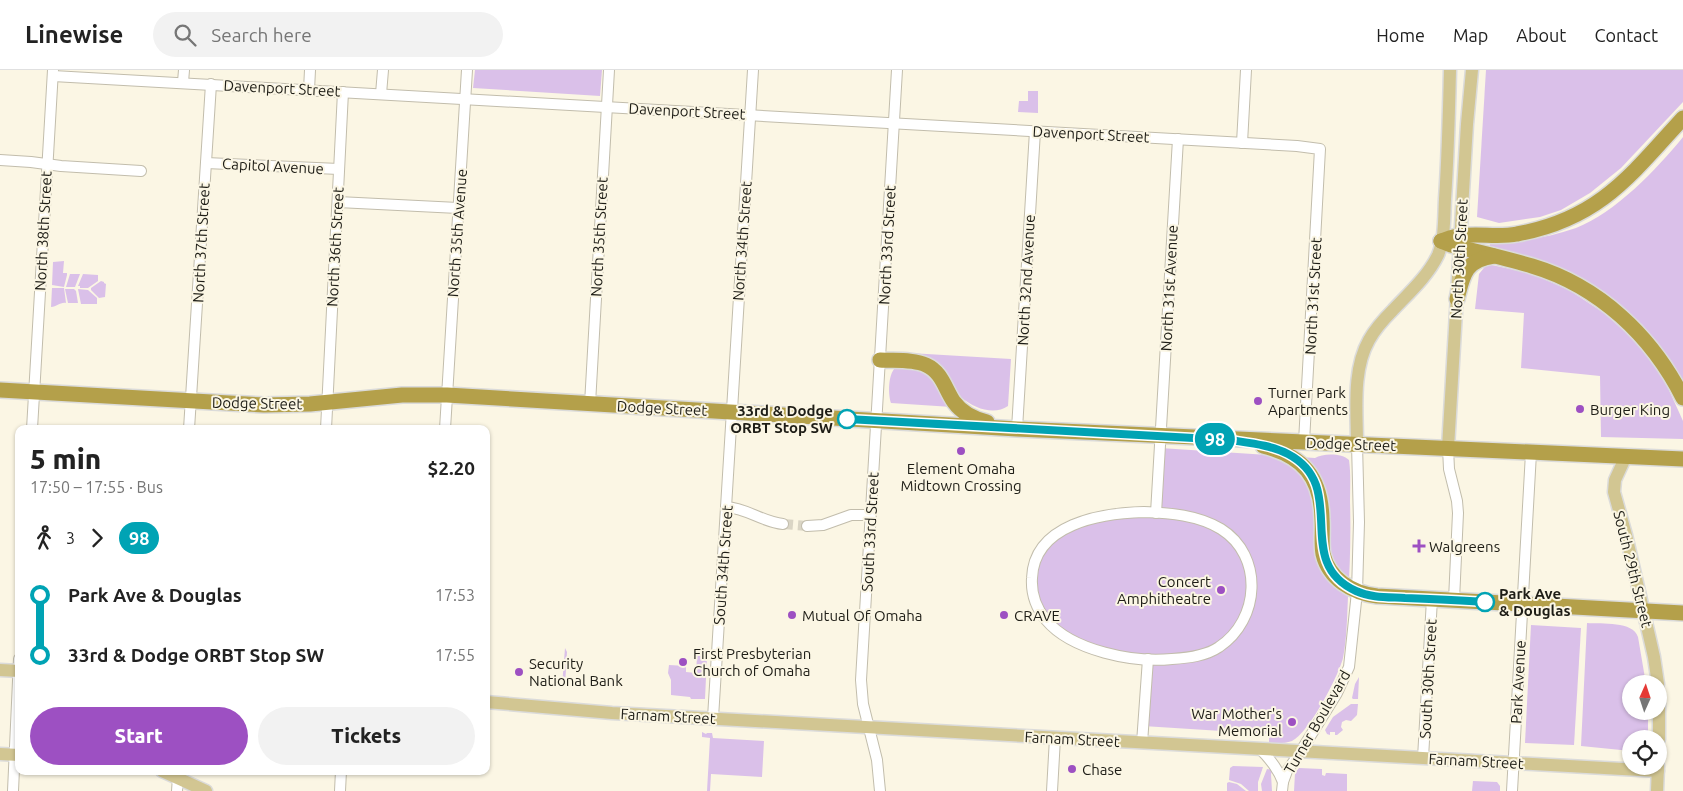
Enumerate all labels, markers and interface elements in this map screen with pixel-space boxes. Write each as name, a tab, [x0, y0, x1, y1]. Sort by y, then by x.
search box	[153, 12, 503, 57]
text: Linewise	[25, 21, 123, 48]
icon: search	[171, 21, 199, 49]
text: Search here	[211, 24, 312, 46]
text: Home	[1376, 25, 1425, 45]
text: Map	[1453, 25, 1488, 45]
text: About	[1516, 25, 1566, 45]
text: Contact	[1594, 25, 1658, 45]
street label: Davenport Street	[223, 76, 341, 100]
street label: Davenport Street	[628, 99, 746, 123]
street label: Davenport Street	[1032, 122, 1150, 146]
street label: Capitol Avenue	[222, 155, 324, 177]
street label: North 35th Avenue	[444, 168, 470, 298]
street label: North 38th Street	[31, 171, 55, 291]
street label: North 35th Street	[587, 177, 611, 297]
street label: North 34th Street	[729, 181, 755, 301]
street label: North 37th Street	[189, 183, 213, 303]
street label: North 33rd Street	[875, 185, 899, 305]
street label: North 36th Street	[323, 187, 347, 307]
street label: North 30th Street	[1447, 199, 1471, 319]
street label: North 32nd Avenue	[1014, 214, 1038, 346]
street label: North 31st Avenue	[1157, 224, 1181, 352]
street label: North 31st Street	[1301, 237, 1325, 355]
place label: Turner Park Apartments	[1268, 384, 1348, 418]
street label: Dodge Street	[212, 394, 302, 412]
marker: Turner Park Apartments	[1252, 395, 1264, 407]
street label: Dodge Street	[616, 397, 708, 419]
place label: Burger King	[1590, 401, 1670, 418]
place label: 33rd & Dodge ORBT Stop SW	[730, 402, 833, 436]
marker: Burger King	[1574, 403, 1586, 415]
marker: 33rd & Dodge ORBT Stop SW	[837, 409, 857, 429]
line badge: 98	[1192, 423, 1238, 455]
text: 98	[1205, 429, 1225, 449]
street label: Dodge Street	[1306, 434, 1397, 454]
text: 5 min	[30, 443, 101, 474]
marker: Element Omaha Midtown Crossing	[955, 445, 967, 457]
text: $2.20	[427, 457, 475, 479]
place label: Element Omaha Midtown Crossing	[900, 460, 1022, 494]
street label: South 33rd Street	[858, 472, 882, 592]
text: 17:50 – 17:55 · Bus	[30, 478, 163, 496]
street label: South 34th Street	[710, 505, 736, 625]
street label: South 29th Street	[1610, 509, 1656, 629]
icon: walk	[30, 524, 58, 552]
icon: forward	[83, 524, 111, 552]
text: 98	[129, 528, 149, 548]
text: 3	[66, 529, 75, 547]
place label: Walgreens	[1429, 538, 1500, 555]
marker: Walgreens	[1413, 540, 1425, 552]
place label: Concert Amphitheatre	[1117, 573, 1211, 607]
text: Park Ave & Douglas	[68, 584, 242, 606]
marker: Concert Amphitheatre	[1215, 584, 1227, 596]
place label: Park Ave & Douglas	[1499, 585, 1570, 619]
text: 17:53	[435, 586, 475, 604]
marker: Park Ave & Douglas	[1475, 592, 1495, 612]
place label: Mutual Of Omaha	[802, 607, 923, 624]
place label: CRAVE	[1014, 607, 1060, 624]
marker: Mutual Of Omaha	[786, 609, 798, 621]
marker: CRAVE	[998, 609, 1010, 621]
street label: South 30th Street	[1416, 619, 1440, 739]
street label: Park Avenue	[1507, 640, 1529, 724]
text: 33rd & Dodge ORBT Stop SW	[68, 644, 324, 666]
place label: First Presbyterian Church of Omaha	[693, 645, 811, 679]
text: 17:55	[435, 646, 475, 664]
place label: Security National Bank	[529, 655, 623, 689]
marker: First Presbyterian Church of Omaha	[677, 656, 689, 668]
marker: Security National Bank	[513, 666, 525, 678]
street label: Turner Boulevard	[1280, 667, 1354, 777]
north arrow	[1622, 675, 1668, 720]
map controls	[1622, 675, 1667, 775]
street label: Farnam Street	[620, 705, 716, 727]
place label: War Mother's Memorial	[1191, 705, 1282, 739]
button: Start	[30, 707, 248, 765]
button: Tickets	[258, 707, 475, 765]
marker: War Mother's Memorial	[1286, 716, 1298, 728]
street label: Farnam Street	[1024, 728, 1120, 750]
button: locate	[1622, 730, 1667, 775]
street label: Farnam Street	[1428, 750, 1524, 772]
place label: Chase	[1082, 761, 1122, 778]
marker: Chase	[1066, 763, 1078, 775]

